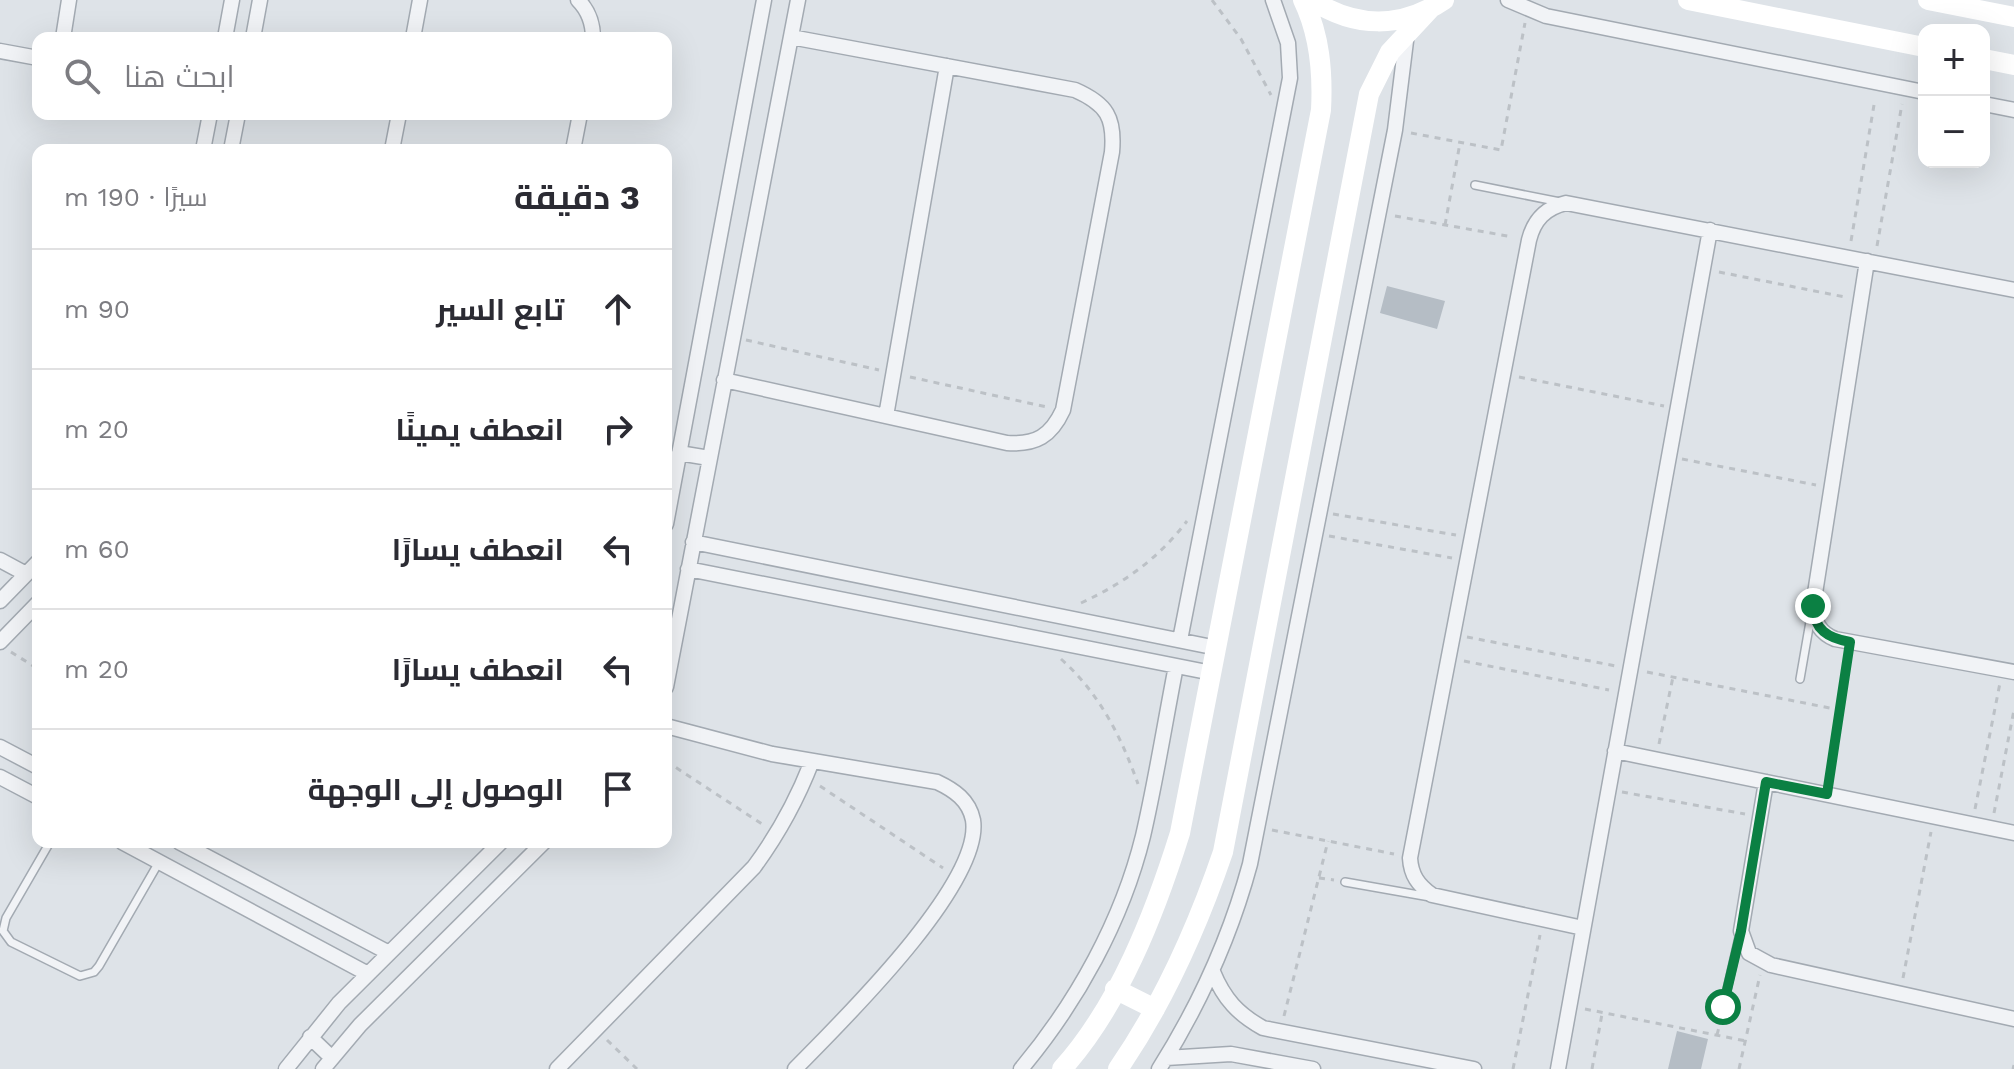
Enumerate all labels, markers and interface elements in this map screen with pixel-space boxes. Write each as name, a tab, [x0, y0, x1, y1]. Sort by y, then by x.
map controls	[1918, 24, 1990, 168]
button: +	[1918, 24, 1990, 96]
search box	[32, 32, 672, 120]
icon: search	[60, 54, 104, 98]
text: ابحث هنا	[124, 59, 234, 94]
button: −	[1918, 96, 1990, 168]
text: 3 دقيقة	[514, 177, 640, 217]
text: سيرًا · 190 m	[64, 182, 208, 212]
icon: ahead	[596, 287, 640, 331]
text: تابع السير	[436, 292, 564, 327]
text: 90 m	[64, 294, 130, 324]
icon: right	[596, 407, 640, 451]
text: انعطف يمينًا	[395, 412, 564, 447]
text: 20 m	[64, 414, 129, 444]
icon: left	[596, 527, 640, 571]
text: انعطف يسارًا	[392, 532, 564, 567]
text: 60 m	[64, 534, 130, 564]
route end	[1795, 588, 1831, 624]
icon: left	[596, 647, 640, 691]
text: انعطف يسارًا	[392, 652, 564, 687]
text: 20 m	[64, 654, 129, 684]
icon: arrive	[596, 767, 640, 811]
text: الوصول إلى الوجهة	[308, 772, 564, 807]
route start	[1705, 989, 1741, 1025]

